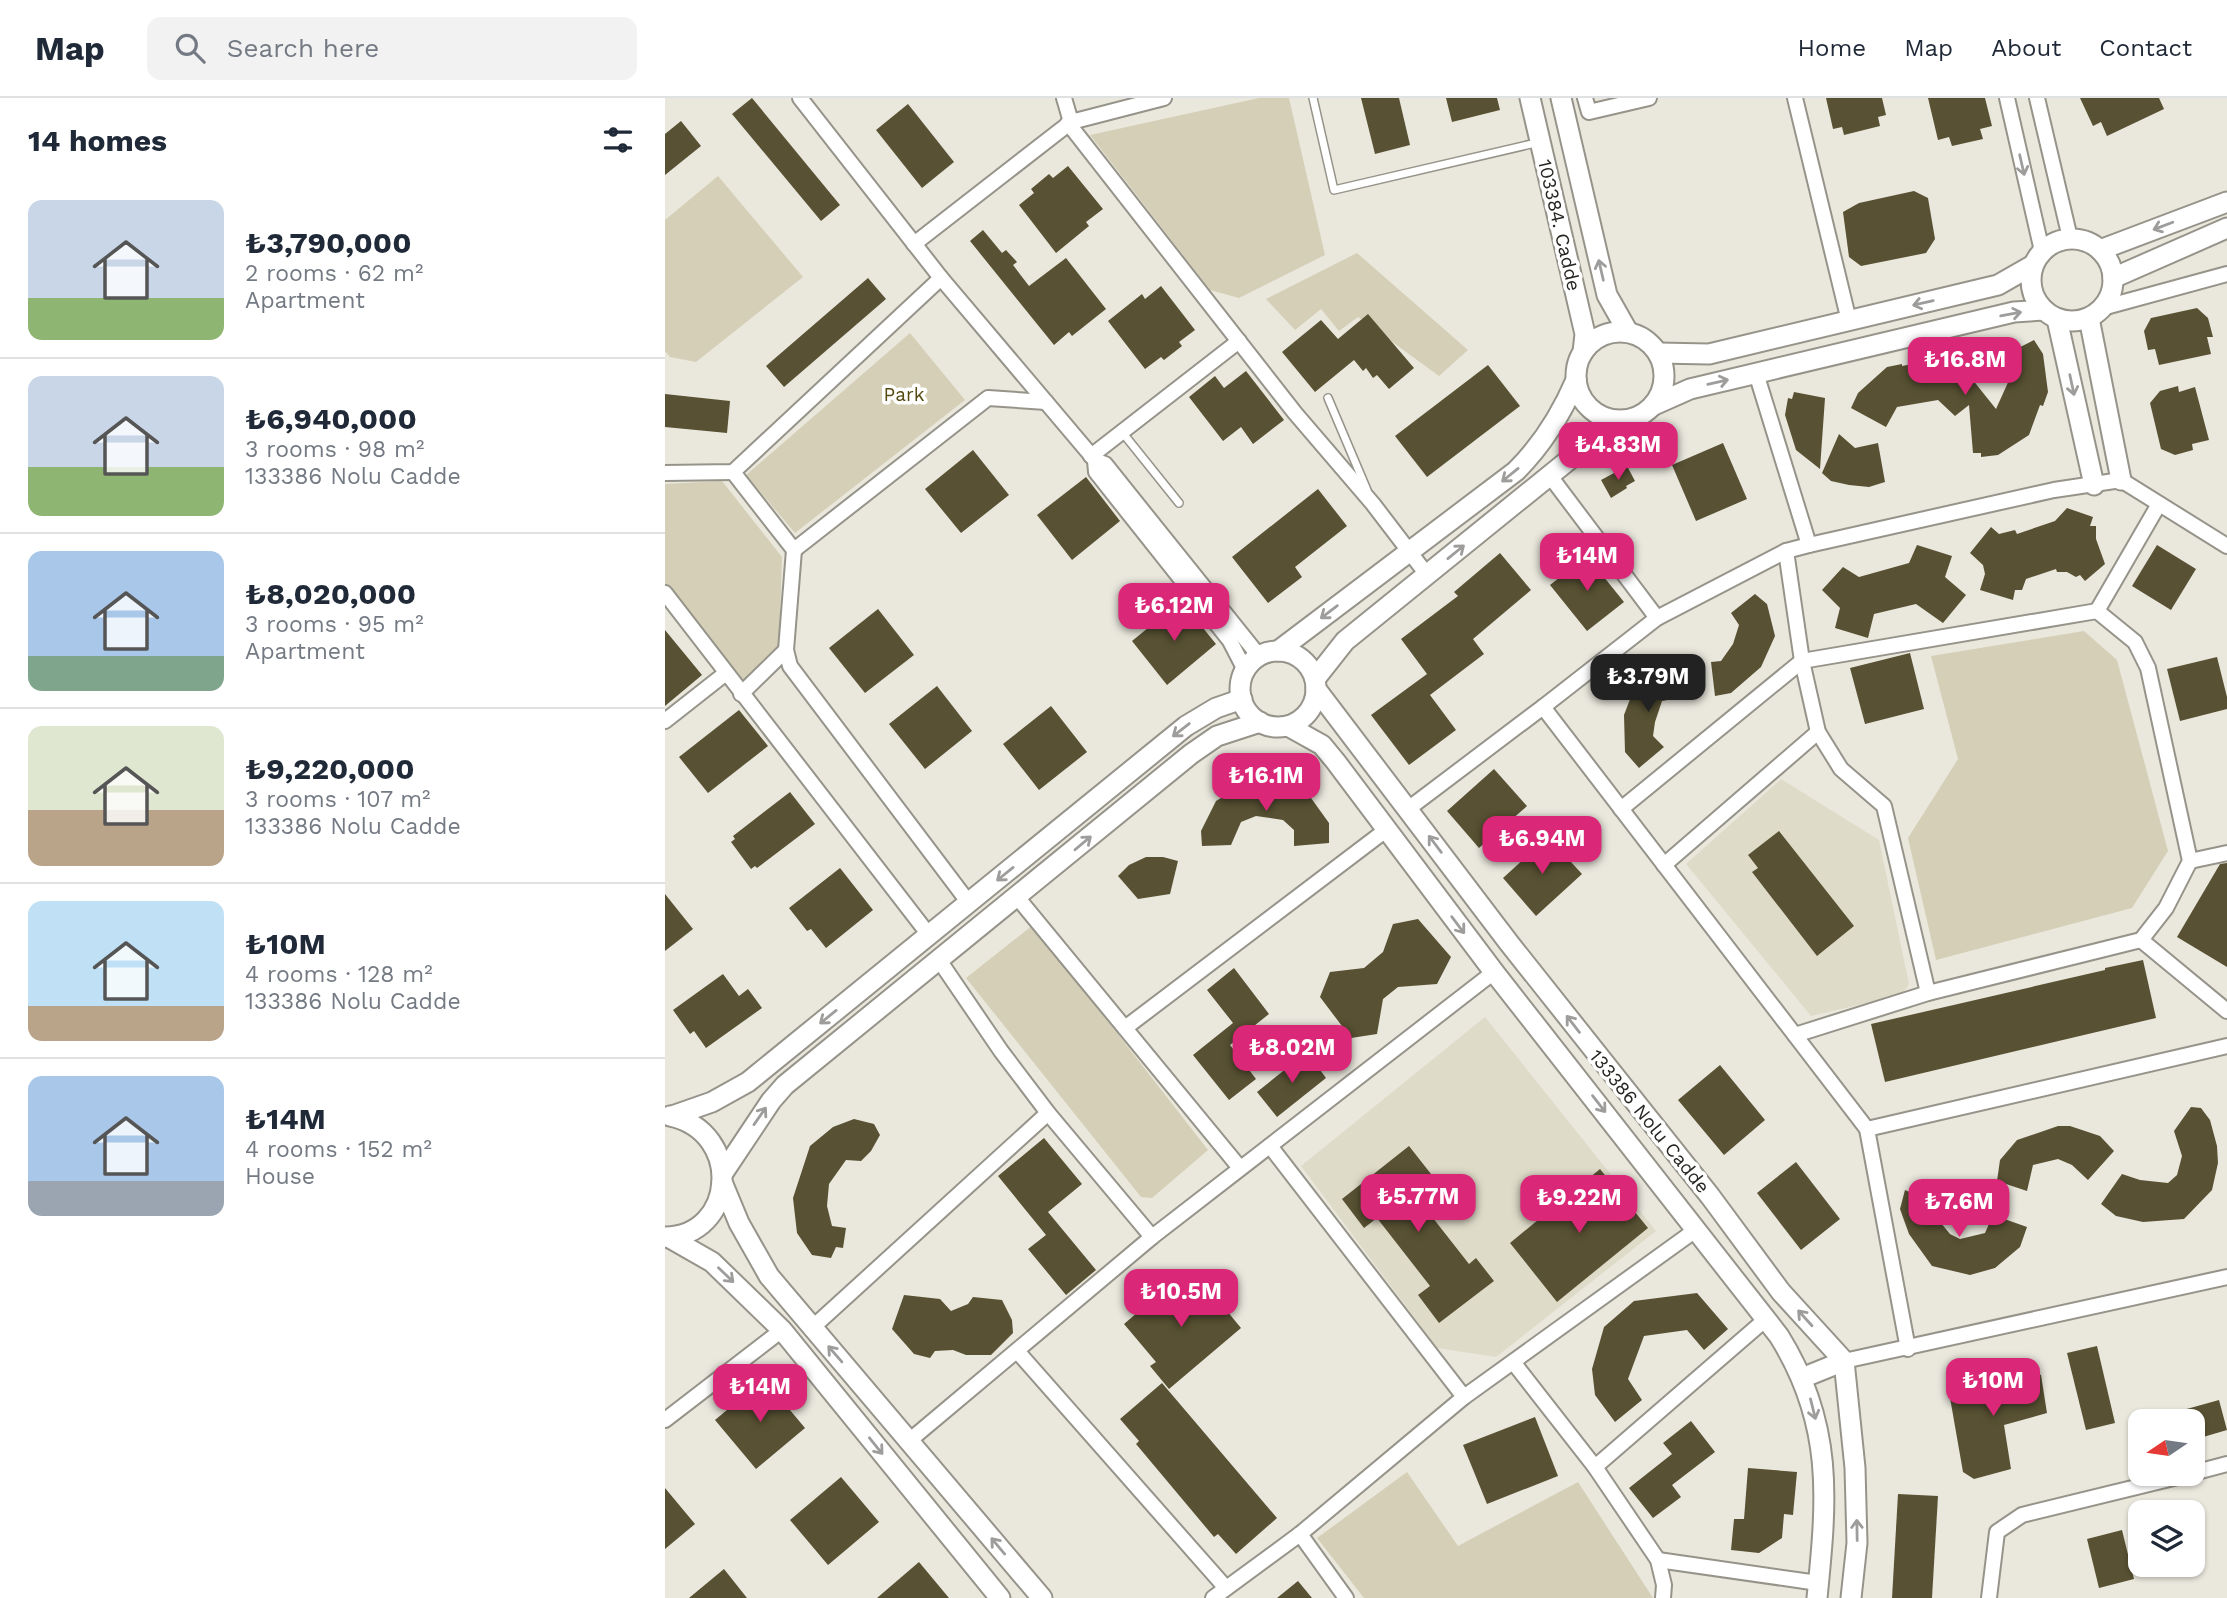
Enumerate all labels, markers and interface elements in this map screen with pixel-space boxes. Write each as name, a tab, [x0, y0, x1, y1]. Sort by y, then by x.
search box	[147, 17, 637, 80]
text: Map	[35, 29, 105, 68]
icon: search	[171, 29, 209, 67]
text: Search here	[227, 33, 379, 63]
text: Home	[1798, 34, 1866, 62]
text: Map	[1904, 34, 1953, 62]
text: About	[1991, 34, 2061, 62]
text: Contact	[2099, 34, 2192, 62]
icon: filters	[599, 121, 637, 159]
text: 14 homes	[28, 123, 167, 158]
one-way arrow	[2016, 153, 2029, 176]
street label: 103384. Cadde	[1533, 157, 1586, 293]
one-way arrow	[2153, 220, 2175, 233]
text: ₺3,790,000	[245, 225, 412, 260]
icon: home	[84, 228, 168, 312]
one-way arrow	[1594, 259, 1608, 282]
text: 2 rooms · 62 m²	[245, 260, 423, 287]
text: Apartment	[245, 287, 365, 314]
one-way arrow	[1912, 297, 1935, 310]
one-way arrow	[1999, 307, 2022, 320]
pin: ₺16.8M	[1908, 338, 2022, 397]
text: ₺16.8M	[1924, 346, 2006, 373]
one-way arrow	[2066, 373, 2079, 396]
one-way arrow	[1706, 375, 1729, 388]
park label: Park	[884, 383, 925, 406]
text: ₺6,940,000	[245, 401, 417, 436]
icon: home	[84, 404, 168, 488]
pin: ₺4.83M	[1561, 422, 1675, 482]
text: ₺4.83M	[1575, 431, 1661, 458]
text: 3 rooms · 98 m²	[245, 436, 424, 463]
text: 133386 Nolu Cadde	[245, 463, 461, 490]
one-way arrow	[1502, 468, 1520, 483]
pin: ₺14M	[1546, 533, 1628, 593]
text: ₺14M	[1556, 542, 1618, 569]
one-way arrow	[1447, 545, 1465, 560]
text: ₺8,020,000	[245, 576, 416, 611]
icon: home	[84, 579, 168, 663]
pin: ₺6.12M	[1117, 584, 1231, 643]
text: ₺6.12M	[1134, 592, 1214, 619]
one-way arrow	[1320, 605, 1338, 620]
text: 3 rooms · 95 m²	[245, 611, 424, 638]
text: Apartment	[245, 638, 365, 665]
pin: ₺3.79M	[1591, 654, 1705, 714]
text: ₺3.79M	[1606, 663, 1690, 690]
one-way arrow	[1173, 722, 1191, 738]
text: ₺9,220,000	[245, 751, 414, 786]
icon: home	[84, 754, 168, 838]
pin: ₺16.1M	[1209, 754, 1323, 813]
text: ₺16.1M	[1228, 762, 1304, 789]
text: 3 rooms · 107 m²	[245, 786, 431, 813]
text: 133386 Nolu Cadde	[245, 813, 461, 840]
pin: ₺6.94M	[1485, 816, 1599, 876]
text: ₺6.94M	[1498, 825, 1586, 852]
one-way arrow	[1074, 835, 1092, 851]
one-way arrow	[1427, 835, 1442, 854]
one-way arrow	[996, 866, 1014, 881]
one-way arrow	[1451, 915, 1466, 934]
text: ₺10M	[245, 926, 326, 961]
icon: home	[84, 929, 168, 1013]
text: 4 rooms · 128 m²	[245, 961, 433, 988]
text: 133386 Nolu Cadde	[245, 988, 461, 1015]
one-way arrow	[820, 1009, 838, 1025]
one-way arrow	[1566, 1016, 1581, 1034]
pin: ₺8.02M	[1235, 1026, 1349, 1085]
text: ₺8.02M	[1249, 1034, 1335, 1061]
street label: 133386 Nolu Cadde	[1585, 1045, 1715, 1198]
one-way arrow	[1591, 1094, 1606, 1113]
text: ₺14M	[245, 1101, 326, 1136]
icon: home	[84, 1104, 168, 1188]
one-way arrow	[753, 1107, 767, 1126]
text: 4 rooms · 152 m²	[245, 1136, 432, 1163]
text: House	[245, 1163, 315, 1190]
pin: ₺5.77M	[1361, 1174, 1475, 1234]
pin: ₺9.22M	[1522, 1176, 1636, 1235]
pin: ₺7.6M	[1910, 1180, 2008, 1239]
text: ₺5.77M	[1377, 1183, 1459, 1210]
text: ₺9.22M	[1536, 1184, 1622, 1211]
text: ₺7.6M	[1924, 1188, 1994, 1215]
one-way arrow	[717, 1267, 734, 1284]
pin: ₺10.5M	[1124, 1270, 1238, 1329]
text: ₺10.5M	[1140, 1278, 1222, 1305]
one-way arrow	[1797, 1309, 1813, 1327]
one-way arrow	[827, 1346, 843, 1364]
pin: ₺10M	[1952, 1358, 2034, 1418]
pin: ₺14M	[719, 1364, 801, 1424]
text: ₺10M	[1962, 1367, 2024, 1394]
text: ₺14M	[729, 1373, 791, 1400]
one-way arrow	[1807, 1397, 1820, 1419]
north arrow	[2128, 1409, 2205, 1486]
map controls	[2128, 1409, 2205, 1577]
one-way arrow	[869, 1436, 884, 1454]
button: layers	[2128, 1500, 2205, 1577]
one-way arrow	[1850, 1519, 1863, 1542]
one-way arrow	[990, 1537, 1006, 1555]

